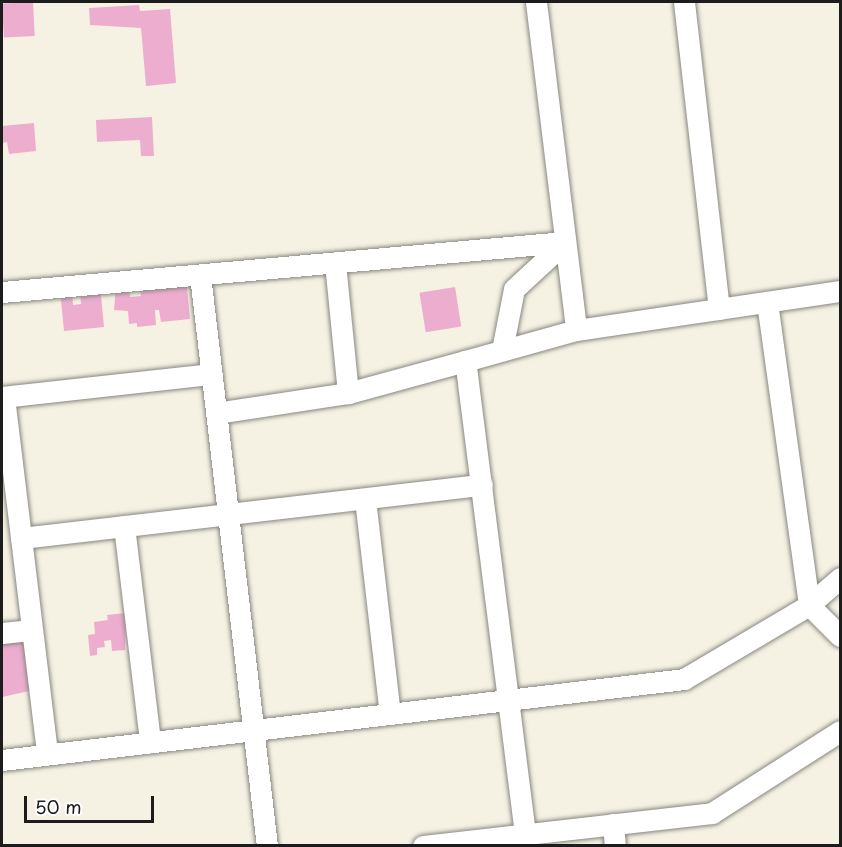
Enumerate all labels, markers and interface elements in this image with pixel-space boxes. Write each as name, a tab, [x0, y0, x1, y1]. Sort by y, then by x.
scale bar	[27, 784, 158, 822]
text: 50 m	[35, 793, 82, 820]

